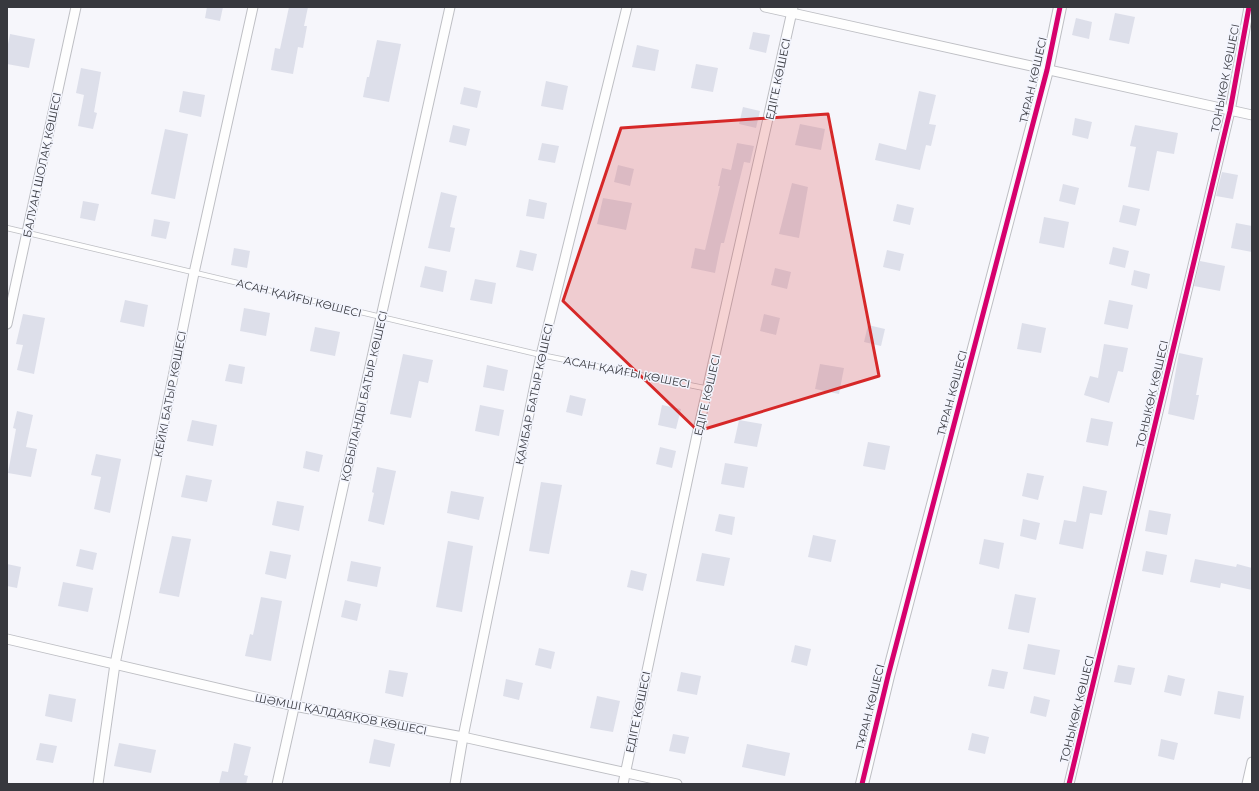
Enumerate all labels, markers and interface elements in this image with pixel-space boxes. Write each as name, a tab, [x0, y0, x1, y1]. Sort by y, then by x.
street label: ТОНЫКӨК КӨШЕСІ	[1208, 23, 1242, 133]
street label: ТҰРАН КӨШЕСІ	[1016, 35, 1050, 125]
street label: ЕДІГЕ КӨШЕСІ	[763, 37, 793, 121]
street label: БАЛУАН ШОЛАҚ КӨШЕСІ	[20, 91, 64, 239]
street label: АСАН ҚАЙҒЫ КӨШЕСІ	[235, 276, 363, 320]
street label: ҚОБЫЛАНДЫ БАТЫР КӨШЕСІ	[337, 309, 391, 483]
street label: ҚАМБАР БАТЫР КӨШЕСІ	[512, 322, 556, 466]
street label: КЕЙКІ БАТЫР КӨШЕСІ	[151, 330, 189, 458]
street label: ТОНЫКӨК КӨШЕСІ	[1133, 339, 1171, 449]
street label: ТҰРАН КӨШЕСІ	[934, 349, 970, 437]
street label: АСАН ҚАЙҒЫ КӨШЕСІ	[563, 353, 691, 391]
street label: ЕДІГЕ КӨШЕСІ	[691, 353, 723, 437]
street label: ТОНЫКӨК КӨШЕСІ	[1057, 654, 1097, 764]
street label: ТҰРАН КӨШЕСІ	[853, 663, 887, 751]
street label: ЕДІГЕ КӨШЕСІ	[623, 670, 653, 754]
street label: ШӘМШІ ҚАЛДАЯҚОВ КӨШЕСІ	[254, 690, 428, 738]

